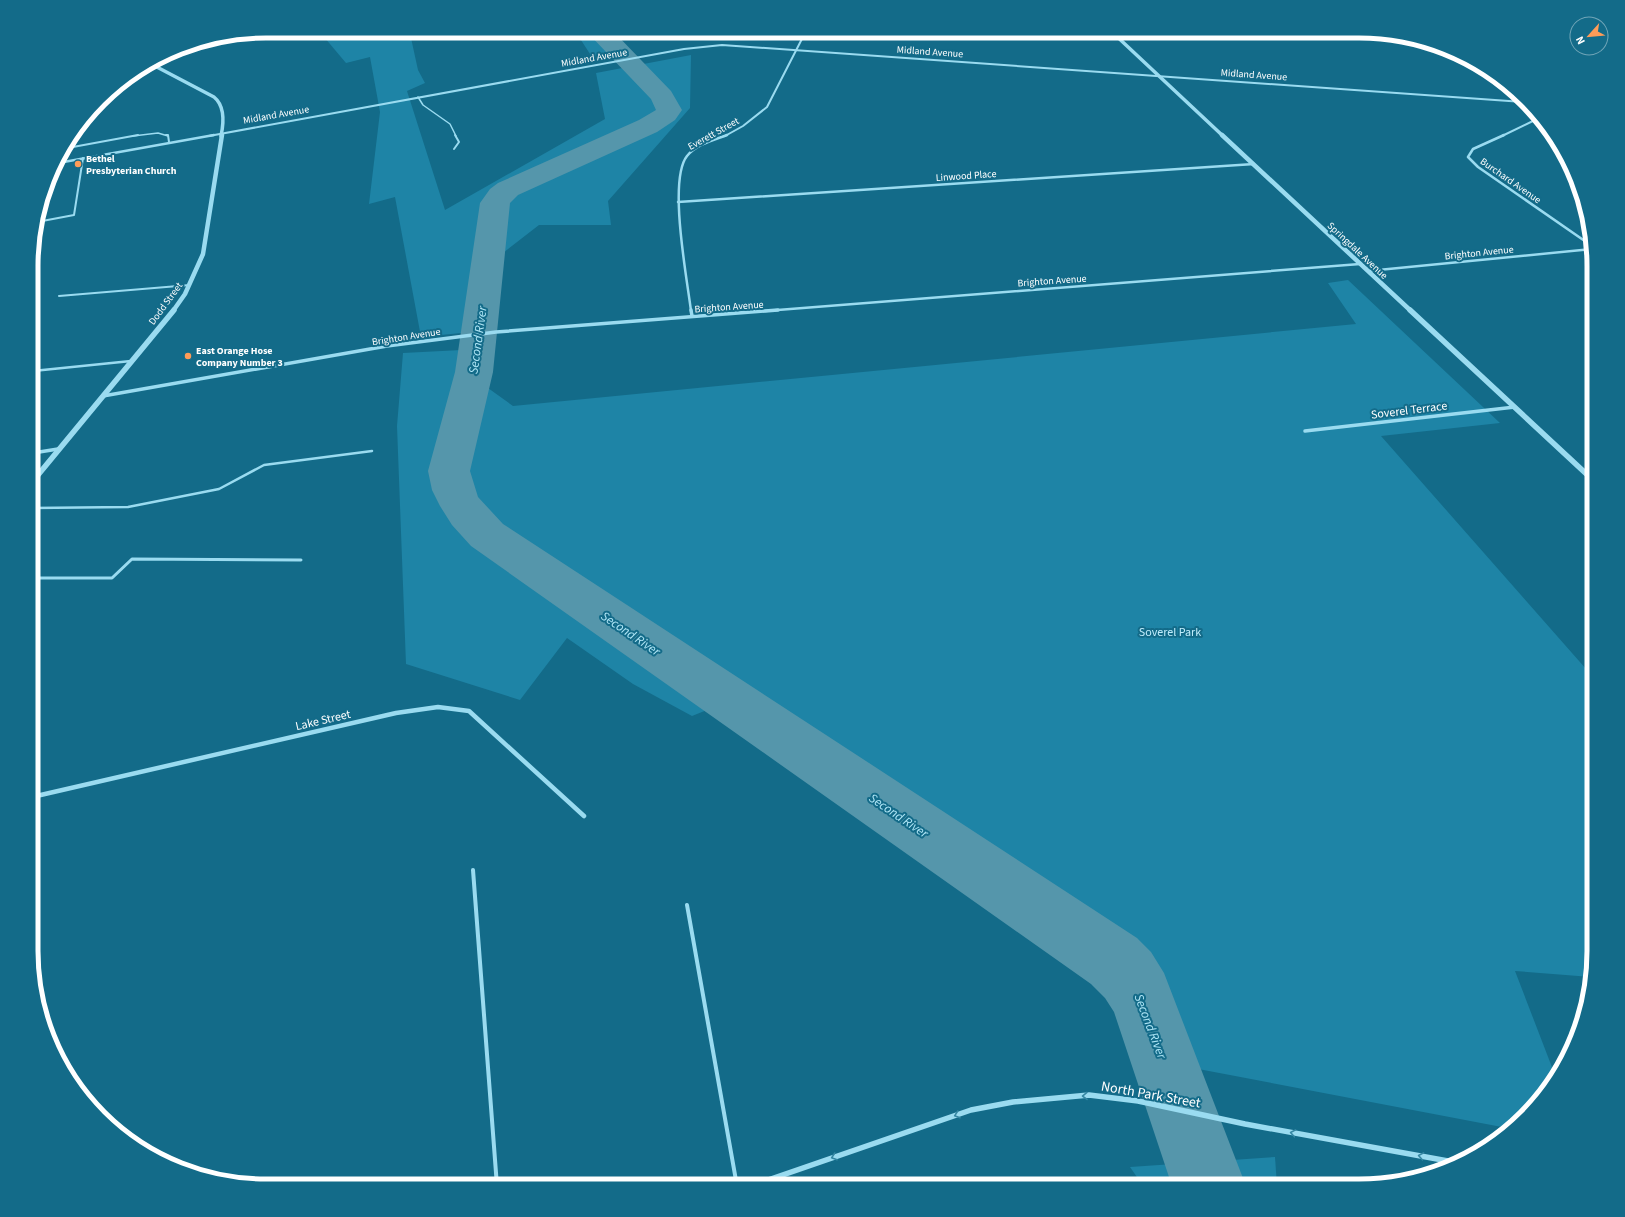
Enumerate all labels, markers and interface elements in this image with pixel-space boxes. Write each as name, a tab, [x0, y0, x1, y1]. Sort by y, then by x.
north arrow	[1569, 16, 1609, 56]
text: N	[1572, 34, 1589, 47]
street label: Midland Avenue	[896, 43, 964, 61]
street label: Midland Avenue	[560, 45, 628, 71]
street label: Midland Avenue	[1220, 66, 1288, 84]
street label: Midland Avenue	[242, 102, 310, 128]
street label: Everett Street	[685, 114, 742, 154]
place label: Bethel Presbyterian Church	[86, 152, 177, 178]
street label: Burchard Avenue	[1477, 155, 1544, 207]
marker: Bethel Presbyterian Church	[73, 159, 83, 169]
street label: Linwood Place	[935, 167, 997, 185]
street label: Springdale Avenue	[1324, 219, 1391, 283]
street label: Brighton Avenue	[1444, 242, 1514, 264]
street label: Brighton Avenue	[1017, 272, 1087, 290]
street label: Dodd Street	[146, 279, 186, 328]
street label: Brighton Avenue	[694, 298, 764, 316]
water label: Second River	[464, 305, 492, 375]
street label: Brighton Avenue	[371, 325, 441, 349]
place label: East Orange Hose Company Number 3	[196, 344, 283, 370]
marker: East Orange Hose Company Number 3	[183, 351, 193, 361]
street label: Soverel Terrace	[1370, 397, 1448, 424]
water label: Second River	[597, 607, 664, 661]
park label: Soverel Park	[1139, 624, 1201, 641]
street label: Lake Street	[294, 706, 352, 735]
water label: Second River	[865, 789, 932, 843]
water label: Second River	[1129, 991, 1171, 1062]
street label: North Park Street	[1100, 1076, 1202, 1114]
one-way arrow	[1082, 1092, 1088, 1100]
one-way arrow	[954, 1110, 961, 1119]
one-way arrow	[1290, 1129, 1296, 1137]
one-way arrow	[1418, 1152, 1424, 1161]
one-way arrow	[831, 1153, 838, 1161]

